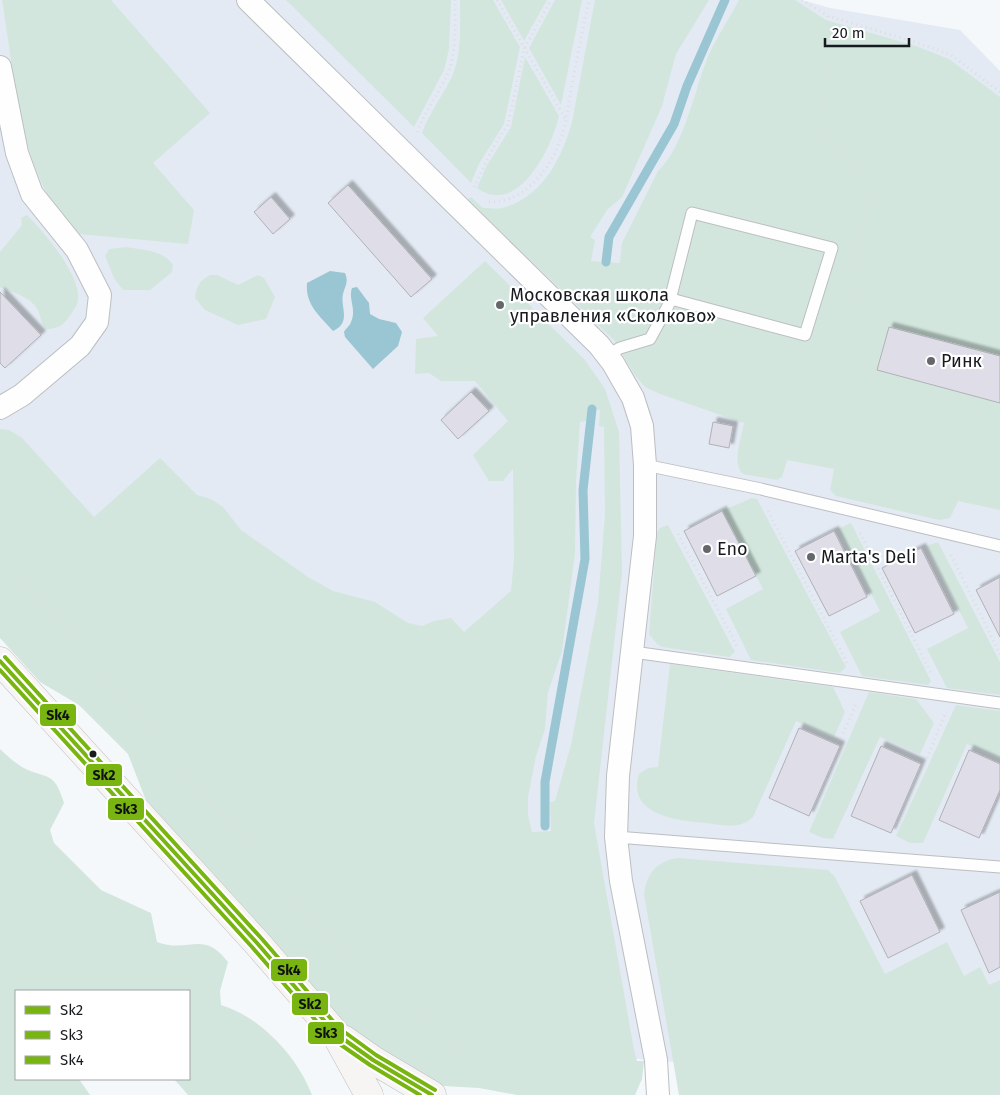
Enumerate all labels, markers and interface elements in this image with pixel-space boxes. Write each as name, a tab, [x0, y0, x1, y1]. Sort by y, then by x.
scale bar	[825, 15, 909, 47]
text: 20 m	[832, 24, 865, 42]
place label: Московская школа управления «Сколково»	[510, 284, 716, 327]
marker: Московская школа управления «Сколково»	[494, 299, 506, 311]
place label: Ринк	[941, 350, 983, 372]
marker: Ринк	[925, 355, 937, 367]
place label: Eno	[717, 538, 748, 560]
marker: Eno	[701, 543, 713, 555]
place label: Marta's Deli	[821, 546, 916, 568]
marker: Marta's Deli	[805, 551, 817, 563]
line badge: Sk4	[39, 703, 77, 727]
text: Sk4	[46, 707, 70, 724]
unlabelled marker	[88, 749, 98, 759]
line badge: Sk2	[85, 763, 123, 787]
text: Sk2	[93, 767, 115, 784]
line badge: Sk3	[107, 797, 145, 821]
text: Sk3	[114, 801, 138, 818]
line badge: Sk4	[270, 958, 308, 982]
text: Sk4	[277, 962, 301, 979]
legend	[15, 990, 190, 1080]
line badge: Sk2	[291, 992, 329, 1016]
text: Sk2	[299, 996, 321, 1013]
text: Sk2	[60, 1001, 83, 1019]
line badge: Sk3	[307, 1021, 345, 1045]
text: Sk3	[314, 1025, 338, 1042]
text: Sk3	[60, 1026, 83, 1044]
text: Sk4	[60, 1051, 84, 1069]

